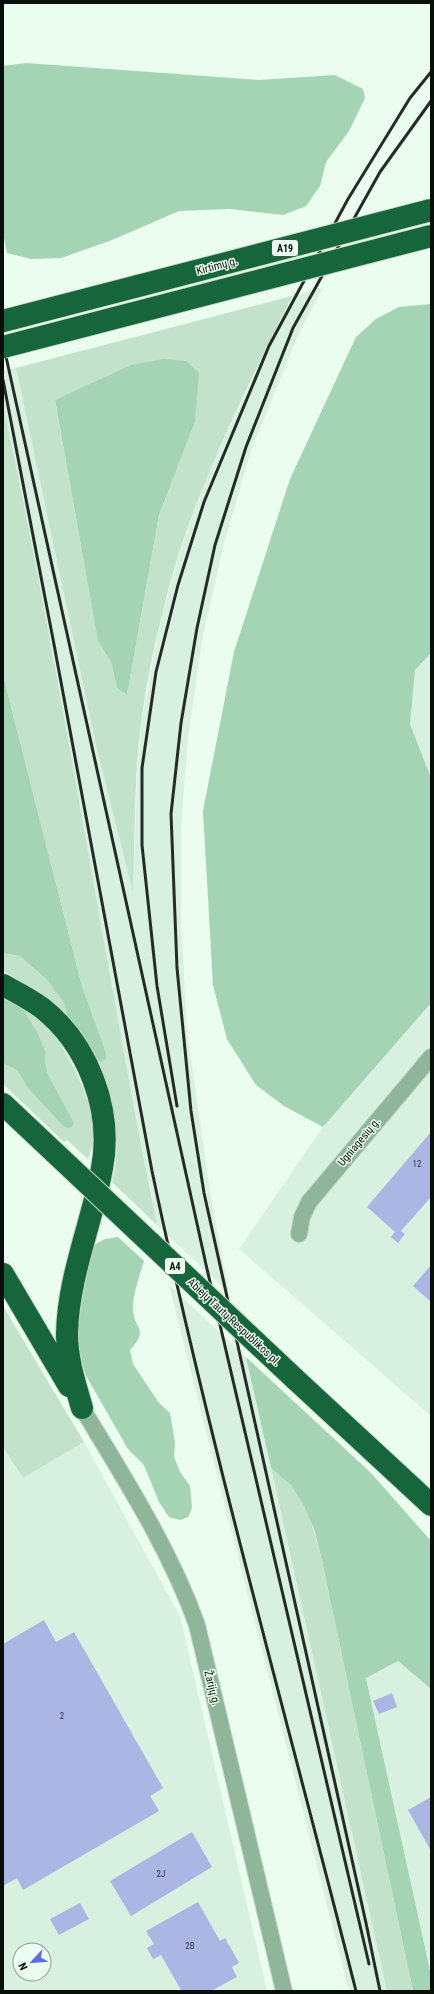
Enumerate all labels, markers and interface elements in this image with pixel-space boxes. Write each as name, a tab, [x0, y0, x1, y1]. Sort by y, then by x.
road number: A19	[272, 240, 298, 256]
street label: Kirtimų g.	[195, 254, 239, 278]
street label: Ugniagesių g.	[335, 1115, 383, 1169]
house number: 12	[413, 1159, 422, 1169]
road number: A4	[165, 1258, 185, 1274]
street label: Abiejų Tautų Respublikos pl.	[185, 1275, 283, 1369]
street label: Žarijų g.	[201, 1669, 223, 1707]
house number: 2	[60, 1711, 65, 1721]
house number: 2J	[157, 1869, 165, 1879]
house number: 2B	[185, 1941, 195, 1951]
north arrow	[12, 1942, 52, 1982]
text: N	[16, 1960, 31, 1972]

